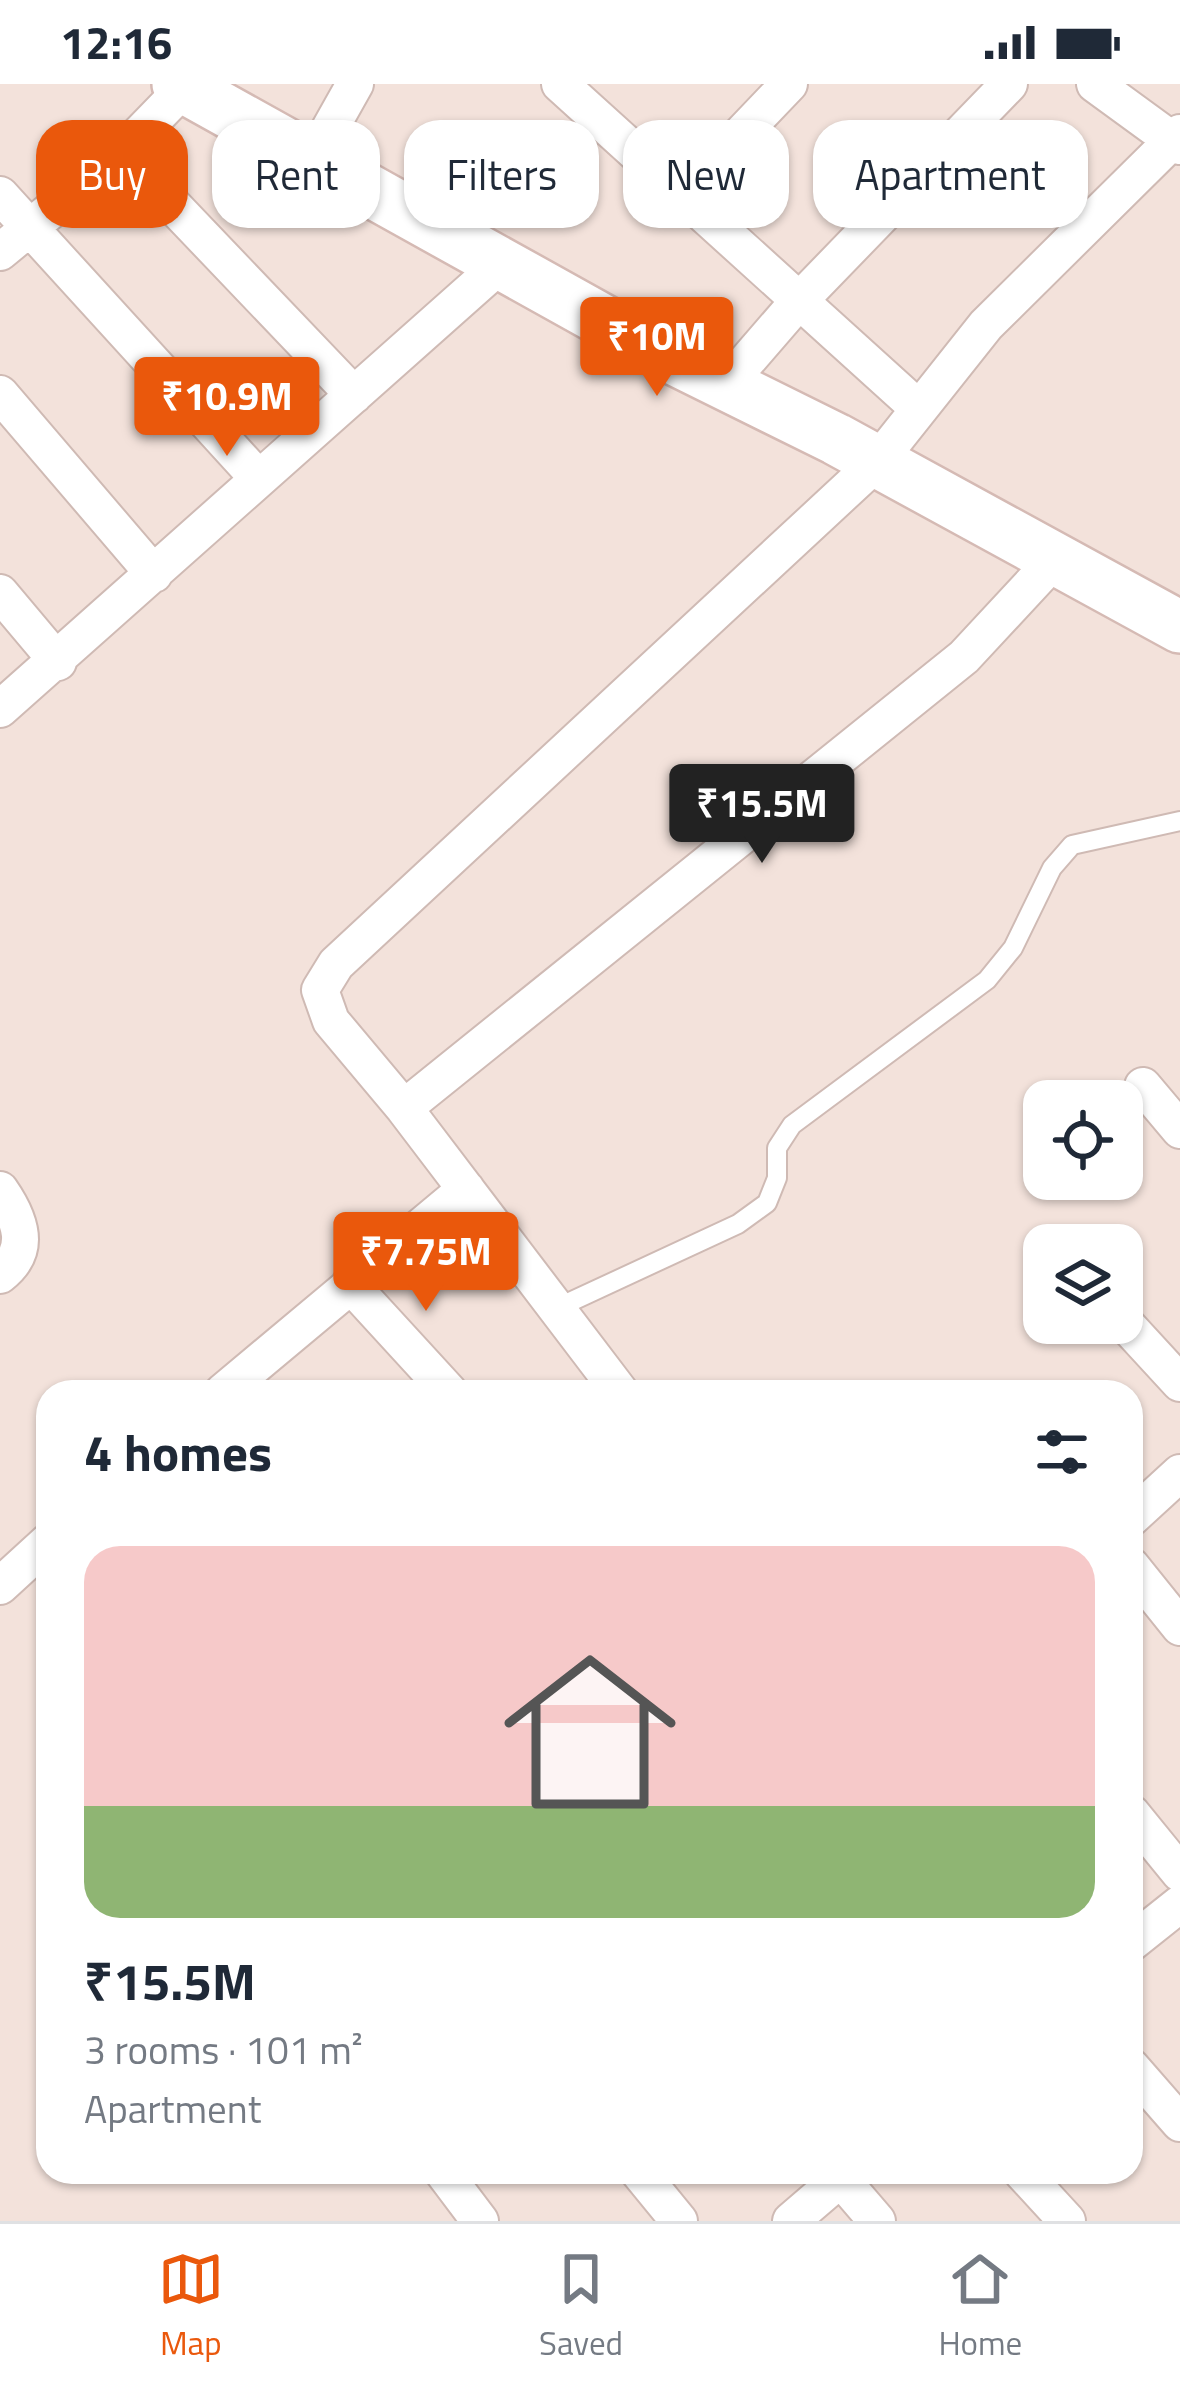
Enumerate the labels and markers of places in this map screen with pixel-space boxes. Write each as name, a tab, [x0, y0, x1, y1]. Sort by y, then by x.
pin: ₹10M	[586, 297, 728, 399]
pin: ₹10.9M	[129, 357, 325, 459]
pin: ₹15.5M	[664, 764, 860, 866]
pin: ₹7.75M	[328, 1212, 524, 1314]

